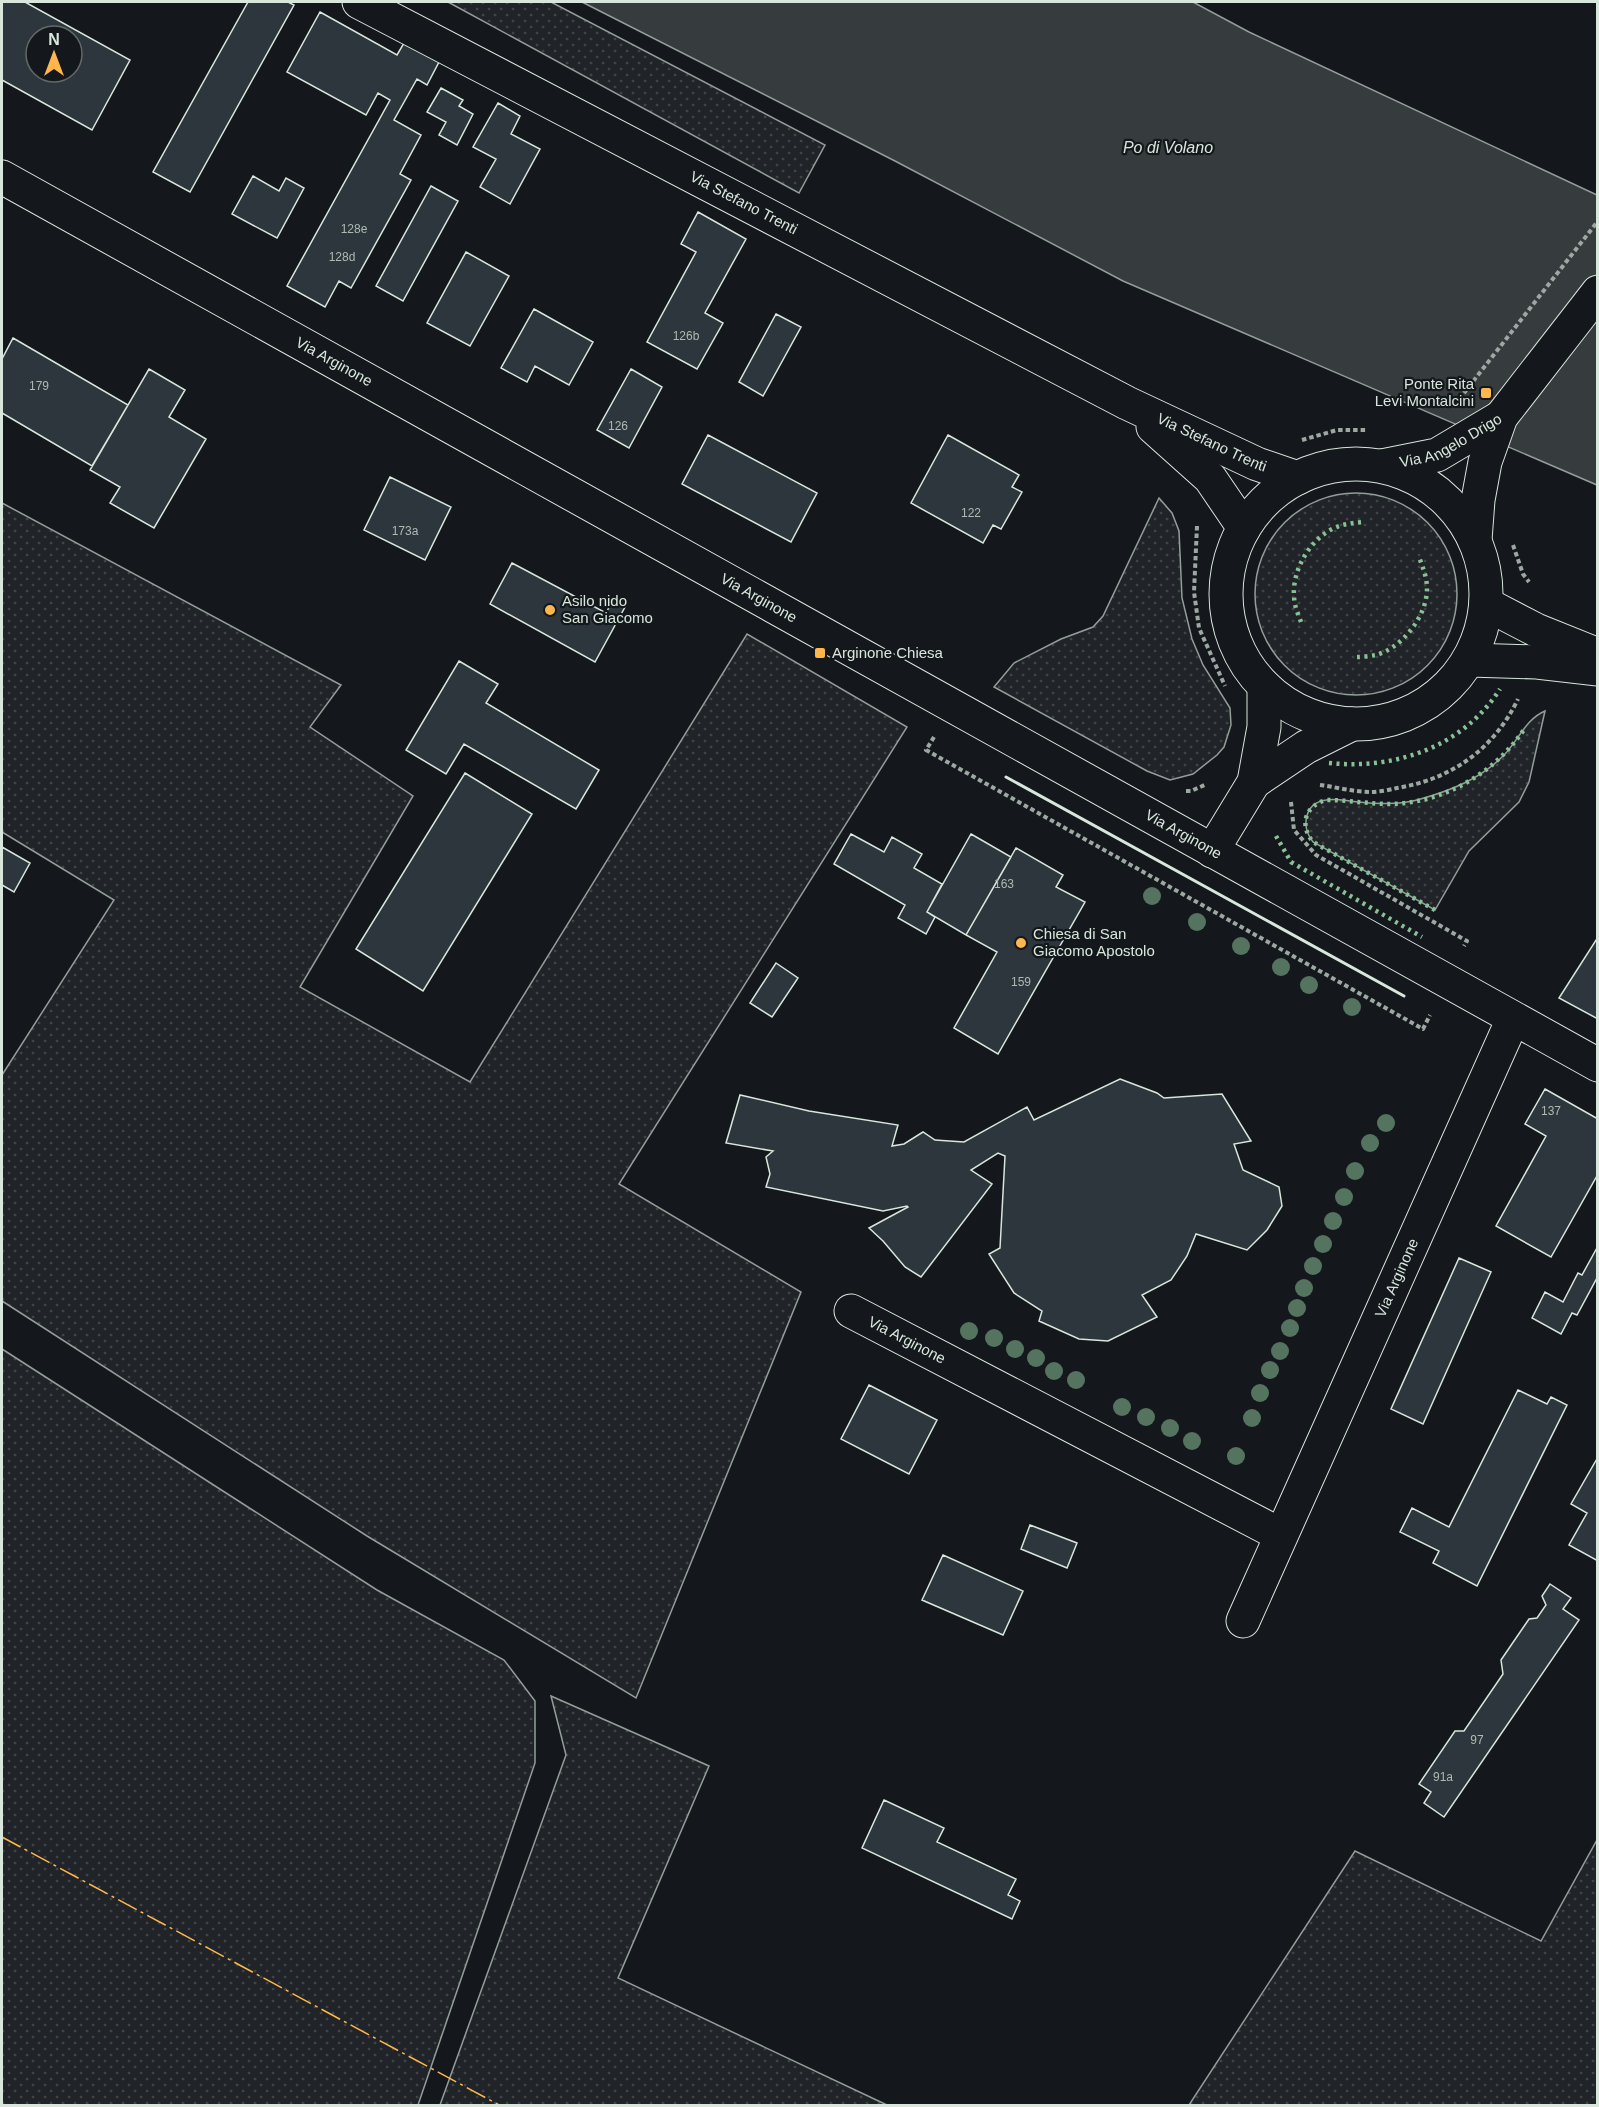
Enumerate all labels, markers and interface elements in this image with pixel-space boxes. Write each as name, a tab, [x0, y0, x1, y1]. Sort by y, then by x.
north arrow	[24, 24, 84, 84]
text: N	[48, 31, 60, 48]
water label: Po di Volano	[1123, 139, 1213, 156]
street label: Via Stefano Trenti	[687, 167, 801, 238]
house number: 128e	[341, 222, 368, 236]
house number: 128d	[329, 250, 355, 264]
house number: 126b	[673, 329, 700, 343]
street label: Via Arginone	[293, 333, 376, 389]
place label: Ponte Rita Levi Montalcini	[1375, 375, 1475, 409]
house number: 179	[29, 379, 49, 393]
marker: Ponte Rita Levi Montalcini	[1479, 386, 1493, 400]
street label: Via Stefano Trenti	[1154, 409, 1269, 475]
street label: Via Angelo Drigo	[1398, 410, 1504, 470]
house number: 126	[608, 419, 628, 433]
house number: 122	[961, 506, 981, 520]
house number: 173a	[392, 524, 419, 538]
street label: Via Arginone	[718, 570, 800, 626]
place label: Asilo nido San Giacomo	[562, 592, 653, 626]
marker: Asilo nido San Giacomo	[543, 603, 557, 617]
place label: Arginone Chiesa	[832, 644, 944, 661]
marker: Arginone Chiesa	[813, 646, 827, 660]
street label: Via Arginone	[1142, 806, 1225, 862]
house number: 163	[994, 877, 1014, 891]
place label: Chiesa di San Giacomo Apostolo	[1033, 925, 1155, 959]
marker: Chiesa di San Giacomo Apostolo	[1014, 936, 1028, 950]
house number: 159	[1011, 975, 1031, 989]
house number: 137	[1541, 1104, 1561, 1118]
street label: Via Arginone	[1371, 1236, 1422, 1320]
street label: Via Arginone	[866, 1313, 949, 1367]
house number: 97	[1470, 1733, 1484, 1747]
house number: 91a	[1433, 1770, 1453, 1784]

